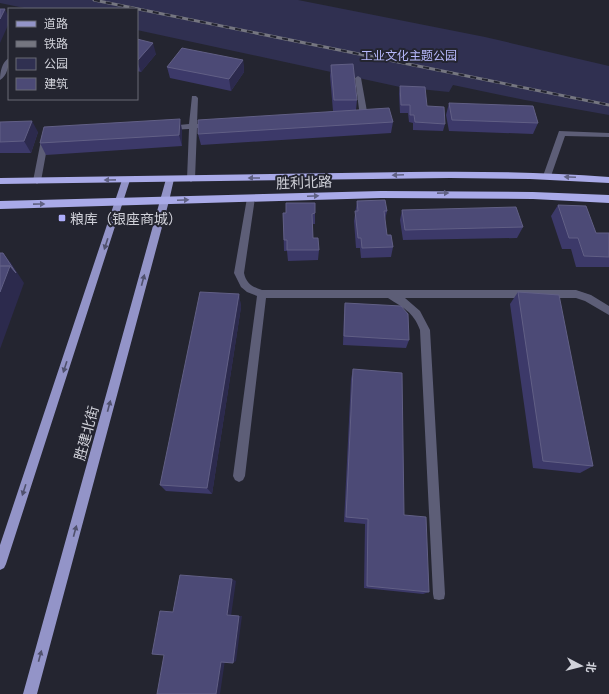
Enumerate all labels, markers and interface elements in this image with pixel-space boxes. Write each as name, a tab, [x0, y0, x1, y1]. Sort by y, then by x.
legend	[8, 8, 138, 100]
text: 道路	[44, 16, 68, 30]
text: 铁路	[44, 36, 68, 50]
park label: 工业文化主题公园	[361, 48, 457, 62]
text: 公园	[44, 56, 68, 70]
text: 建筑	[44, 76, 68, 90]
one-way arrow	[391, 172, 404, 178]
street label: 胜利北路	[276, 173, 332, 191]
one-way arrow	[564, 173, 576, 180]
one-way arrow	[247, 175, 260, 181]
one-way arrow	[103, 177, 116, 183]
one-way arrow	[437, 190, 450, 196]
one-way arrow	[307, 193, 320, 199]
one-way arrow	[177, 197, 189, 204]
one-way arrow	[33, 201, 45, 208]
place label: 粮库（银座商城）	[70, 210, 182, 227]
marker: 粮库（银座商城）	[57, 213, 67, 223]
one-way arrow	[103, 238, 109, 250]
one-way arrow	[140, 274, 146, 286]
one-way arrow	[62, 361, 68, 373]
one-way arrow	[106, 399, 112, 411]
street label: 胜建北街	[71, 404, 101, 462]
one-way arrow	[21, 485, 27, 497]
one-way arrow	[72, 525, 78, 537]
north arrow	[561, 646, 601, 686]
one-way arrow	[37, 650, 43, 662]
text: 北	[584, 661, 599, 674]

